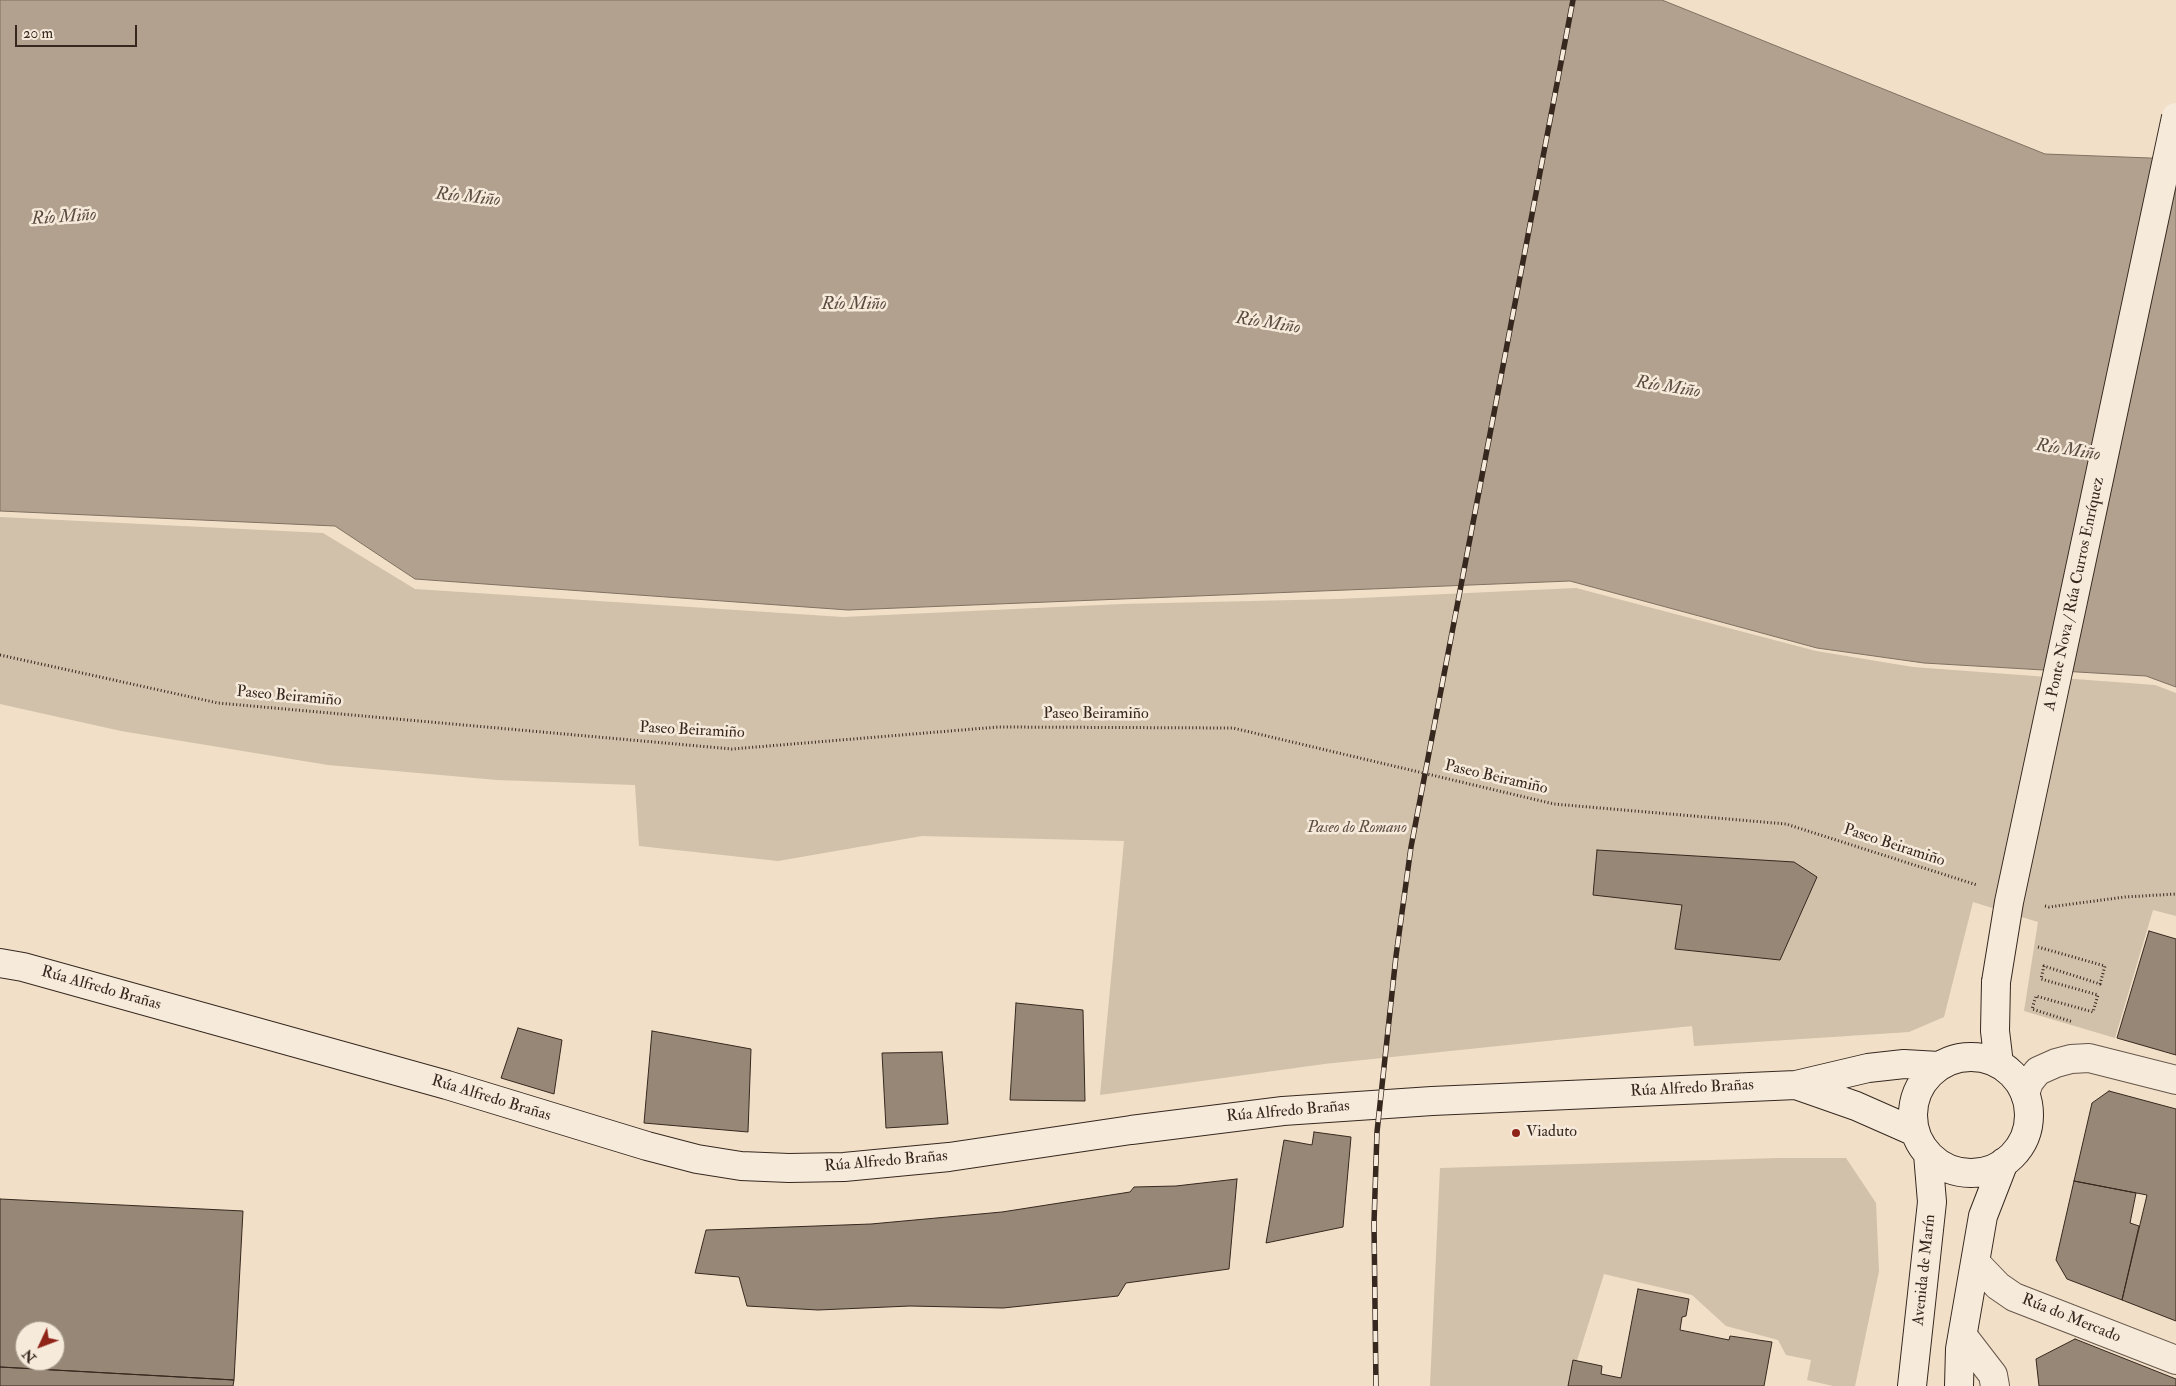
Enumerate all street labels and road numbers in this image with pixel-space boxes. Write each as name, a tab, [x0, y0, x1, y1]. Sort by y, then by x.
street label: A Ponte Nova / Rúa Curros Enríquez	[2041, 476, 2109, 712]
street label: Paseo Beiramiño	[236, 683, 342, 711]
street label: Paseo Beiramiño	[1043, 705, 1149, 725]
street label: Paseo Beiramiño	[639, 719, 745, 743]
street label: Paseo Beiramiño	[1443, 757, 1549, 799]
street label: Paseo Beiramiño	[1841, 821, 1947, 871]
street label: Rúa Alfredo Brañas	[39, 963, 163, 1015]
street label: Rúa Alfredo Brañas	[429, 1072, 553, 1126]
street label: Rúa Alfredo Brañas	[1630, 1076, 1754, 1102]
street label: Rúa Alfredo Brañas	[1226, 1097, 1350, 1127]
street label: Rúa Alfredo Brañas	[824, 1147, 948, 1177]
street label: Avenida de Marín	[1910, 1213, 1940, 1327]
street label: Rúa do Mercado	[2019, 1290, 2123, 1348]

